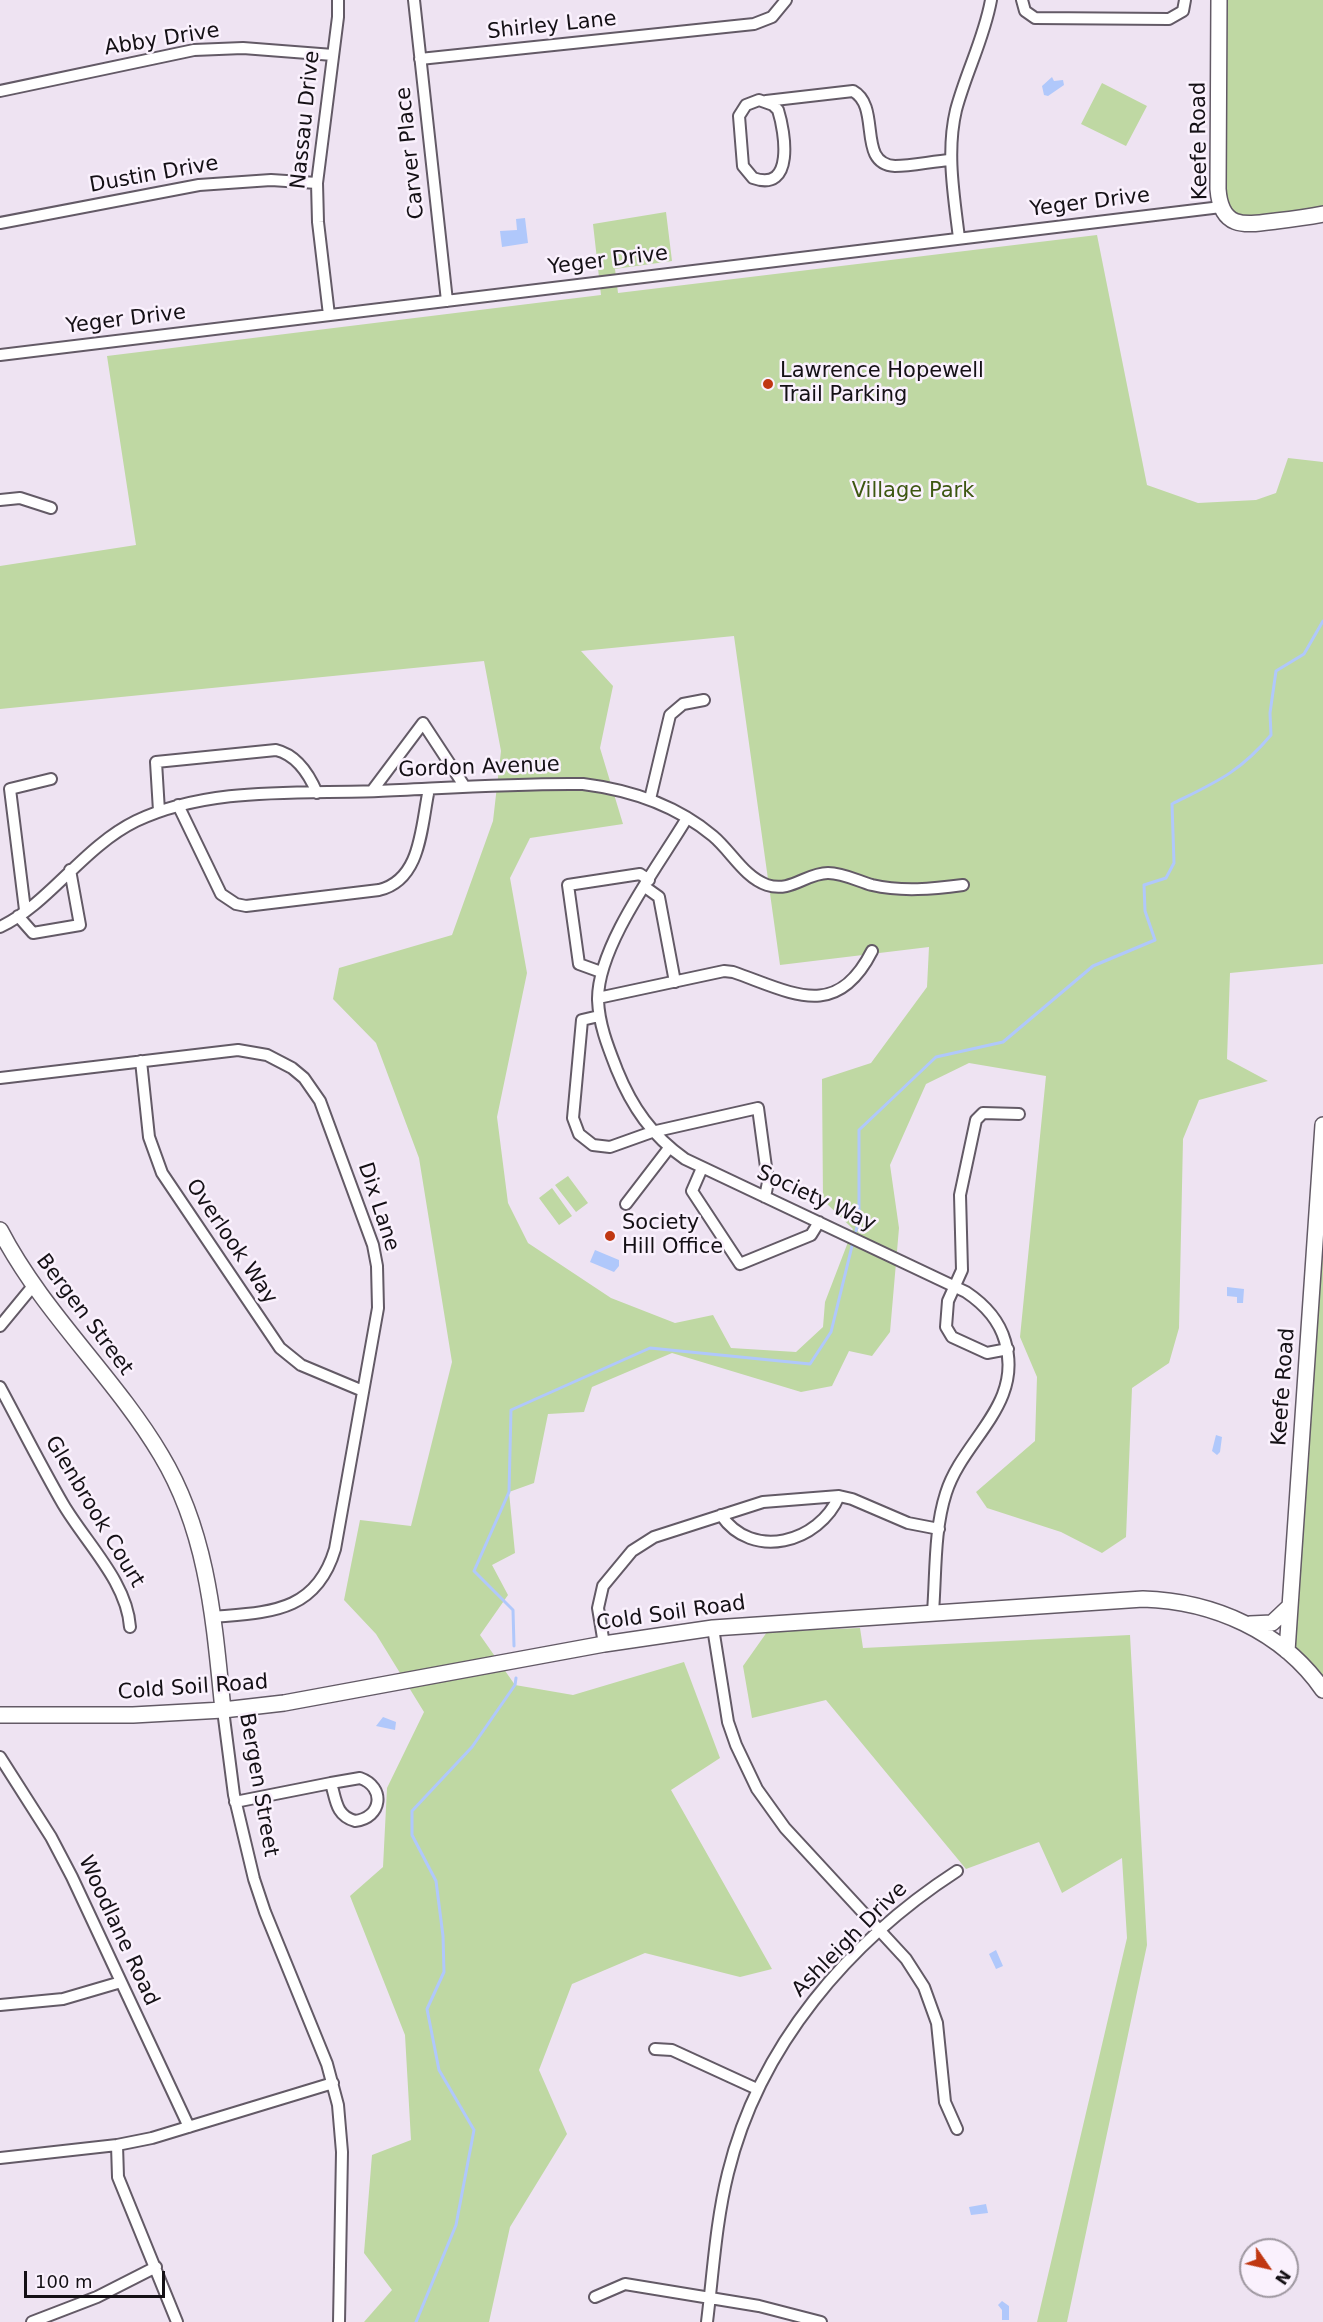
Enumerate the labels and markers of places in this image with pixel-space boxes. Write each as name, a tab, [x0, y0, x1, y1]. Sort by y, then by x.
place label: Lawrence Hopewell Trail Parking	[780, 359, 984, 409]
marker: Lawrence Hopewell Trail Parking	[761, 377, 775, 391]
place label: Society Hill Office	[622, 1211, 723, 1261]
marker: Society Hill Office	[603, 1229, 617, 1243]

